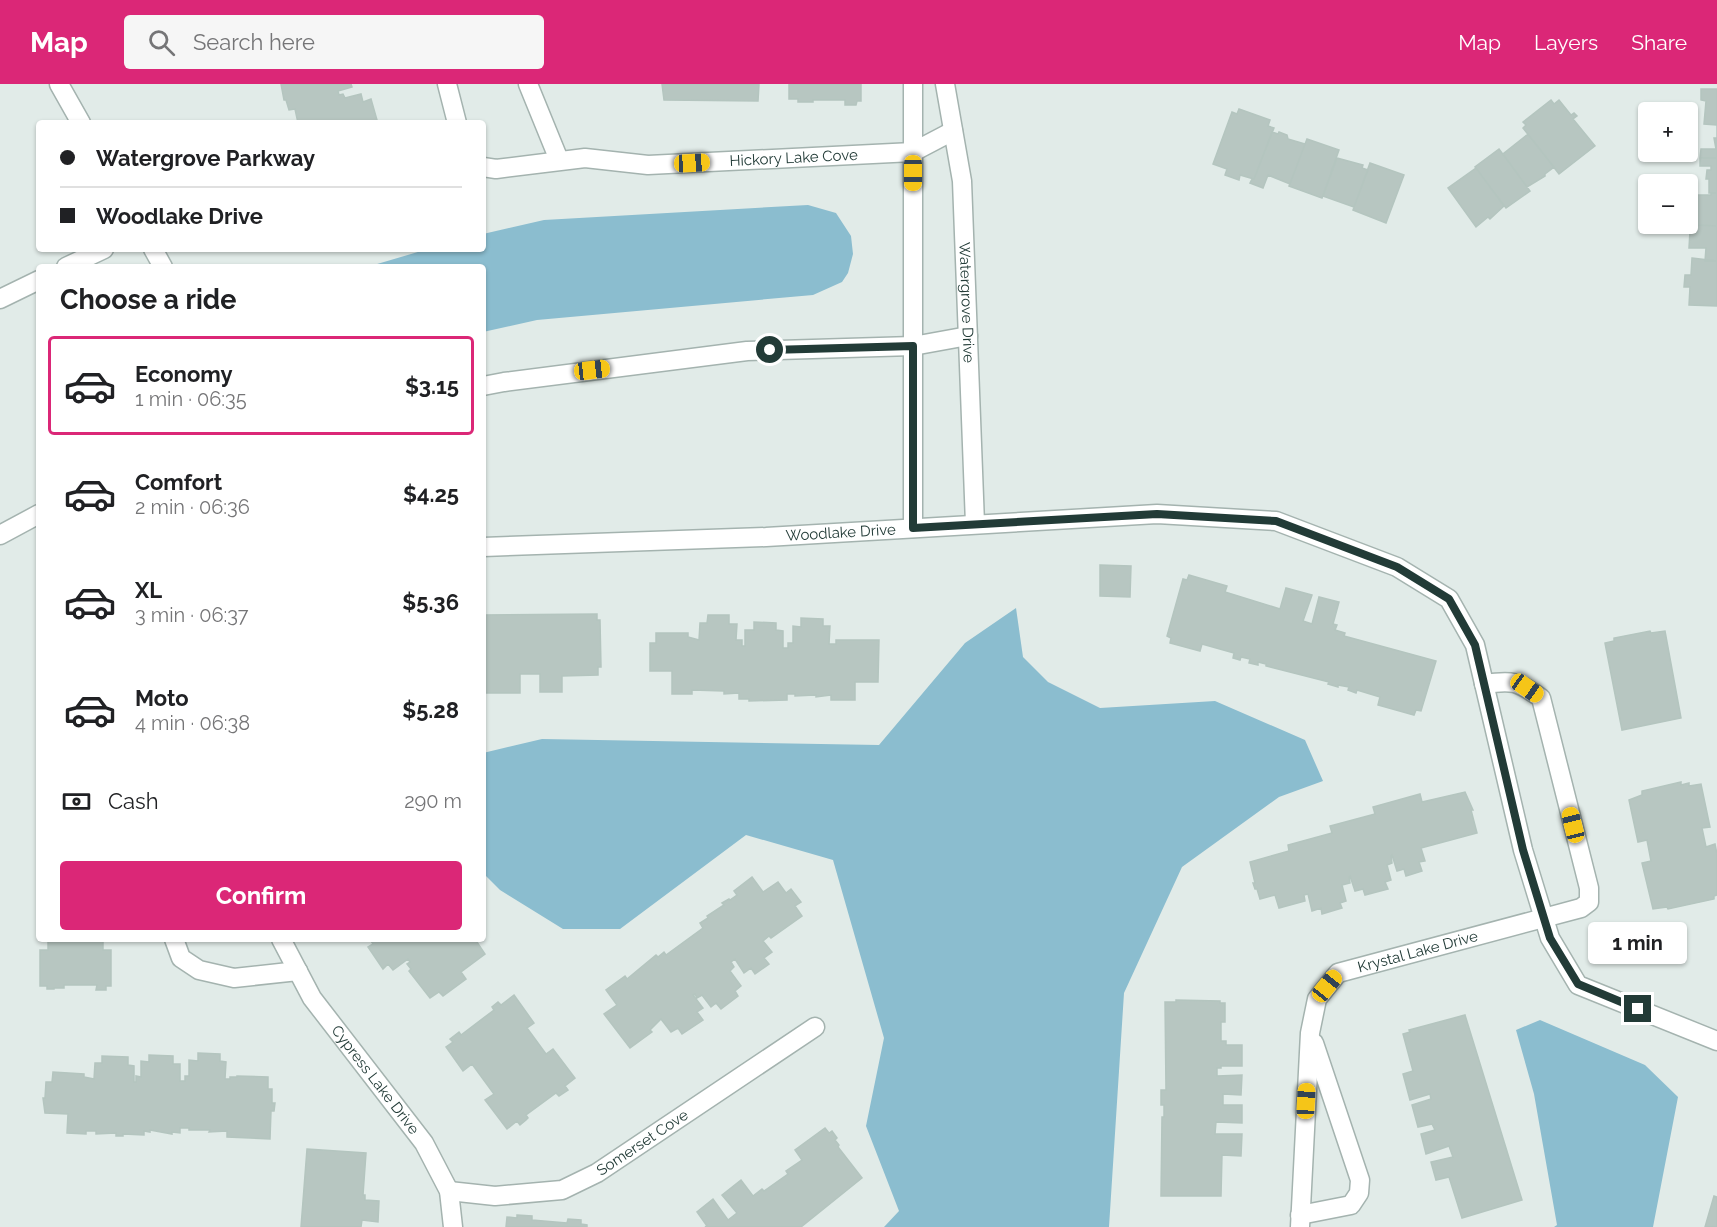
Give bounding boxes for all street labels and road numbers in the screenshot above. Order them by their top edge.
street label: Hickory Lake Cove [729,146,858,170]
street label: Watergrove Drive [955,242,978,363]
street label: Woodlake Drive [785,520,896,545]
street label: Krystal Lake Drive [1356,927,1480,976]
street label: Cypress Lake Drive [327,1022,423,1138]
street label: Somerset Cove [593,1105,692,1180]

